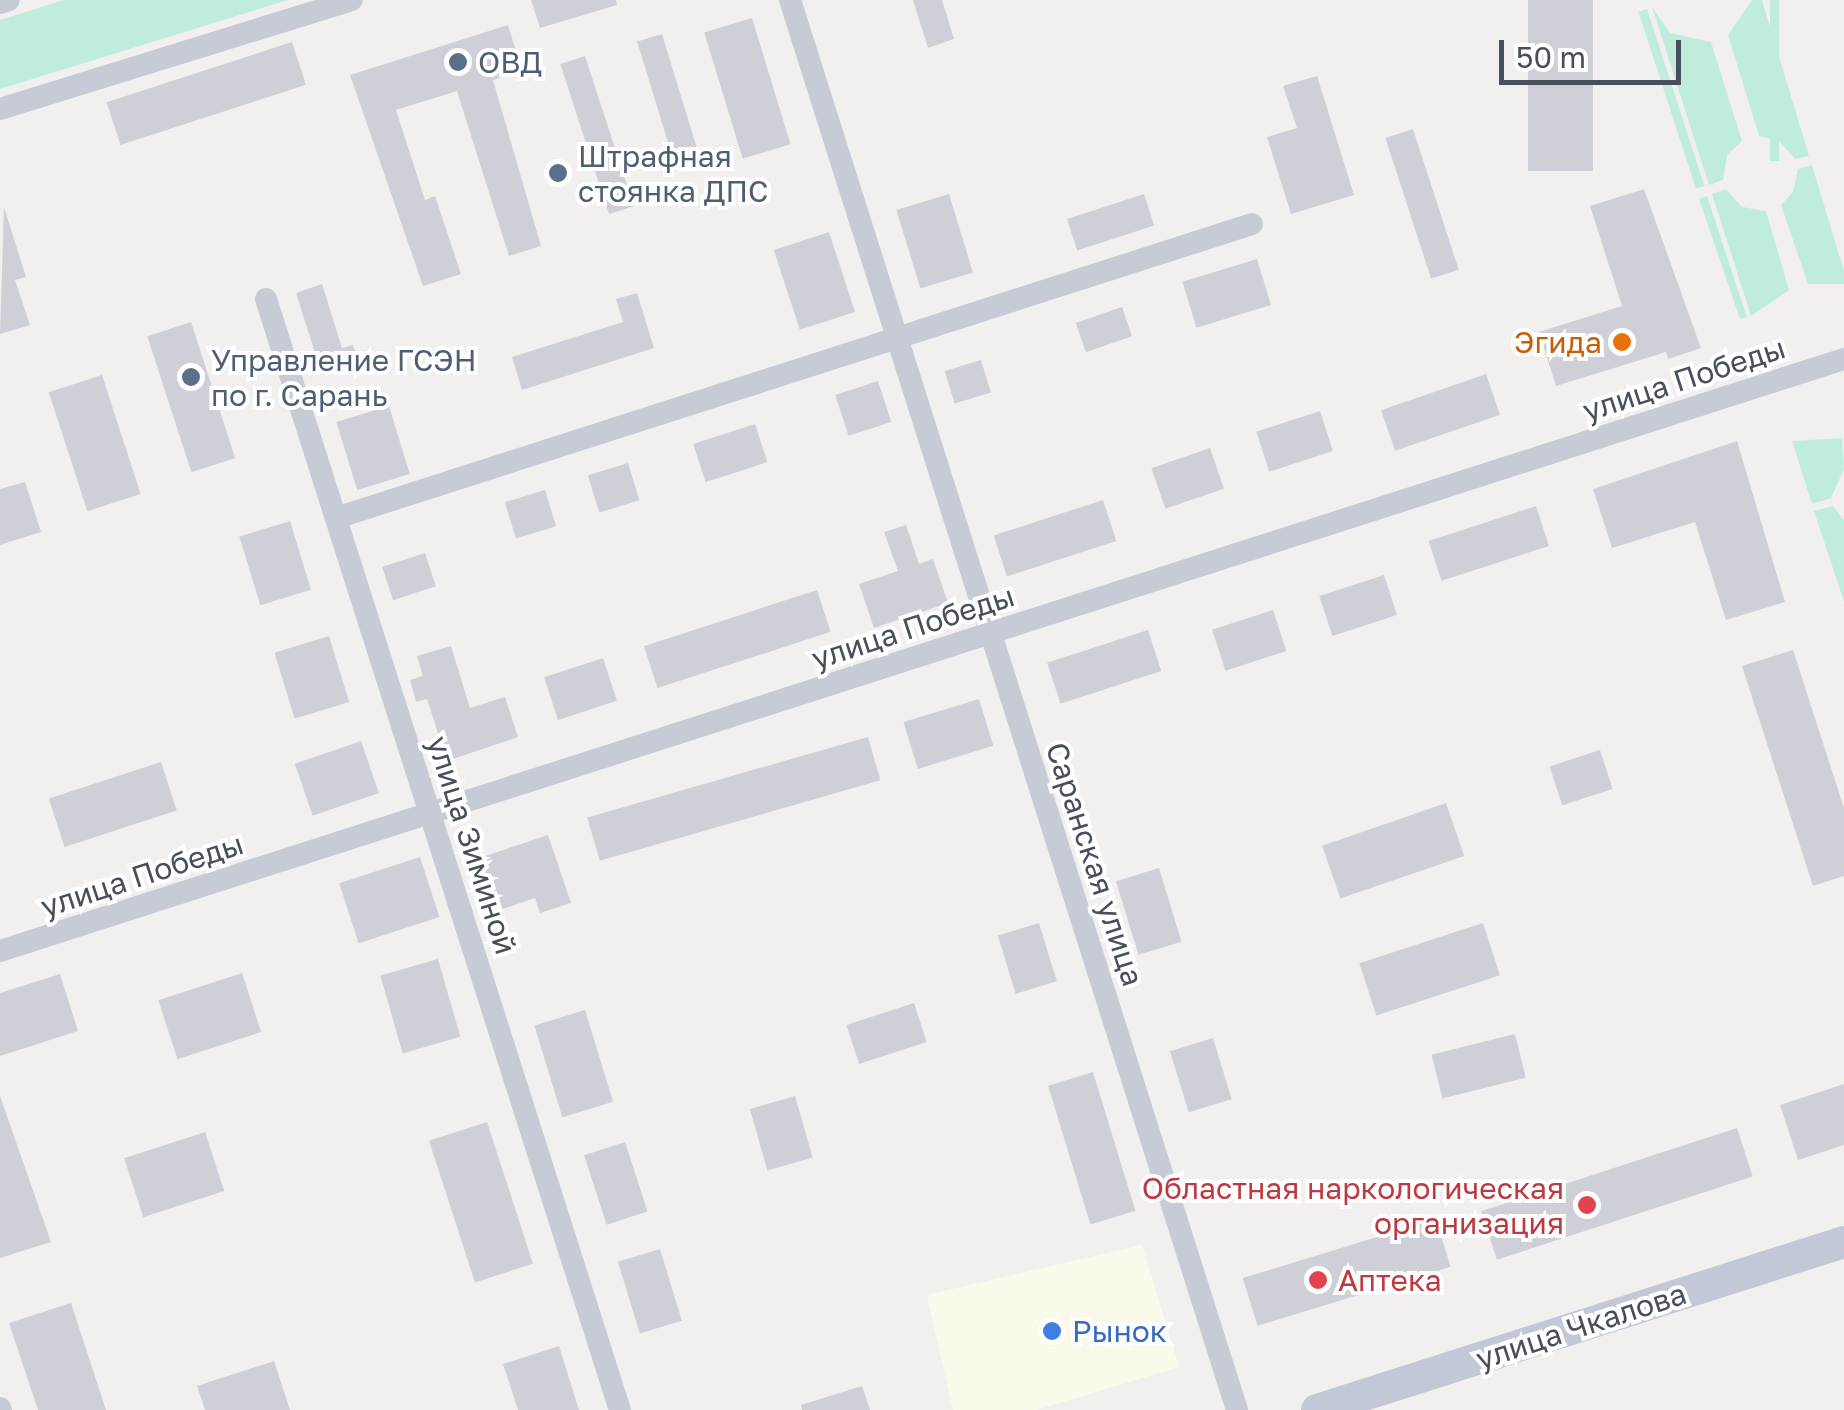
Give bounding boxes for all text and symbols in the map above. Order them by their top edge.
scale bar [1504,20,1686,82]
text: 50 m [1516,39,1586,75]
place label: ОВД [478,44,542,80]
marker: ОВД [447,51,469,73]
place label: Штрафная стоянка ДПС [578,138,768,208]
marker: Штрафная стоянка ДПС [547,162,569,184]
place label: Эгида [1514,324,1602,360]
street label: улица Победы [1578,329,1790,429]
marker: Эгида [1611,331,1633,353]
place label: Управление ГСЭН по г. Сарань [211,342,476,412]
marker: Управление ГСЭН по г. Сарань [180,366,202,388]
street label: улица Победы [807,577,1019,677]
street label: улица Зиминой [420,731,524,959]
street label: Саранская улица [1039,738,1151,990]
street label: улица Победы [36,825,248,925]
place label: Областная наркологическая организация [1142,1170,1564,1240]
marker: Областная наркологическая организация [1574,1192,1600,1218]
place label: Аптека [1338,1262,1442,1298]
marker: Аптека [1307,1269,1329,1291]
street label: улица Чкалова [1471,1275,1691,1377]
place label: Рынок [1072,1313,1167,1349]
marker: Рынок [1041,1320,1063,1342]

